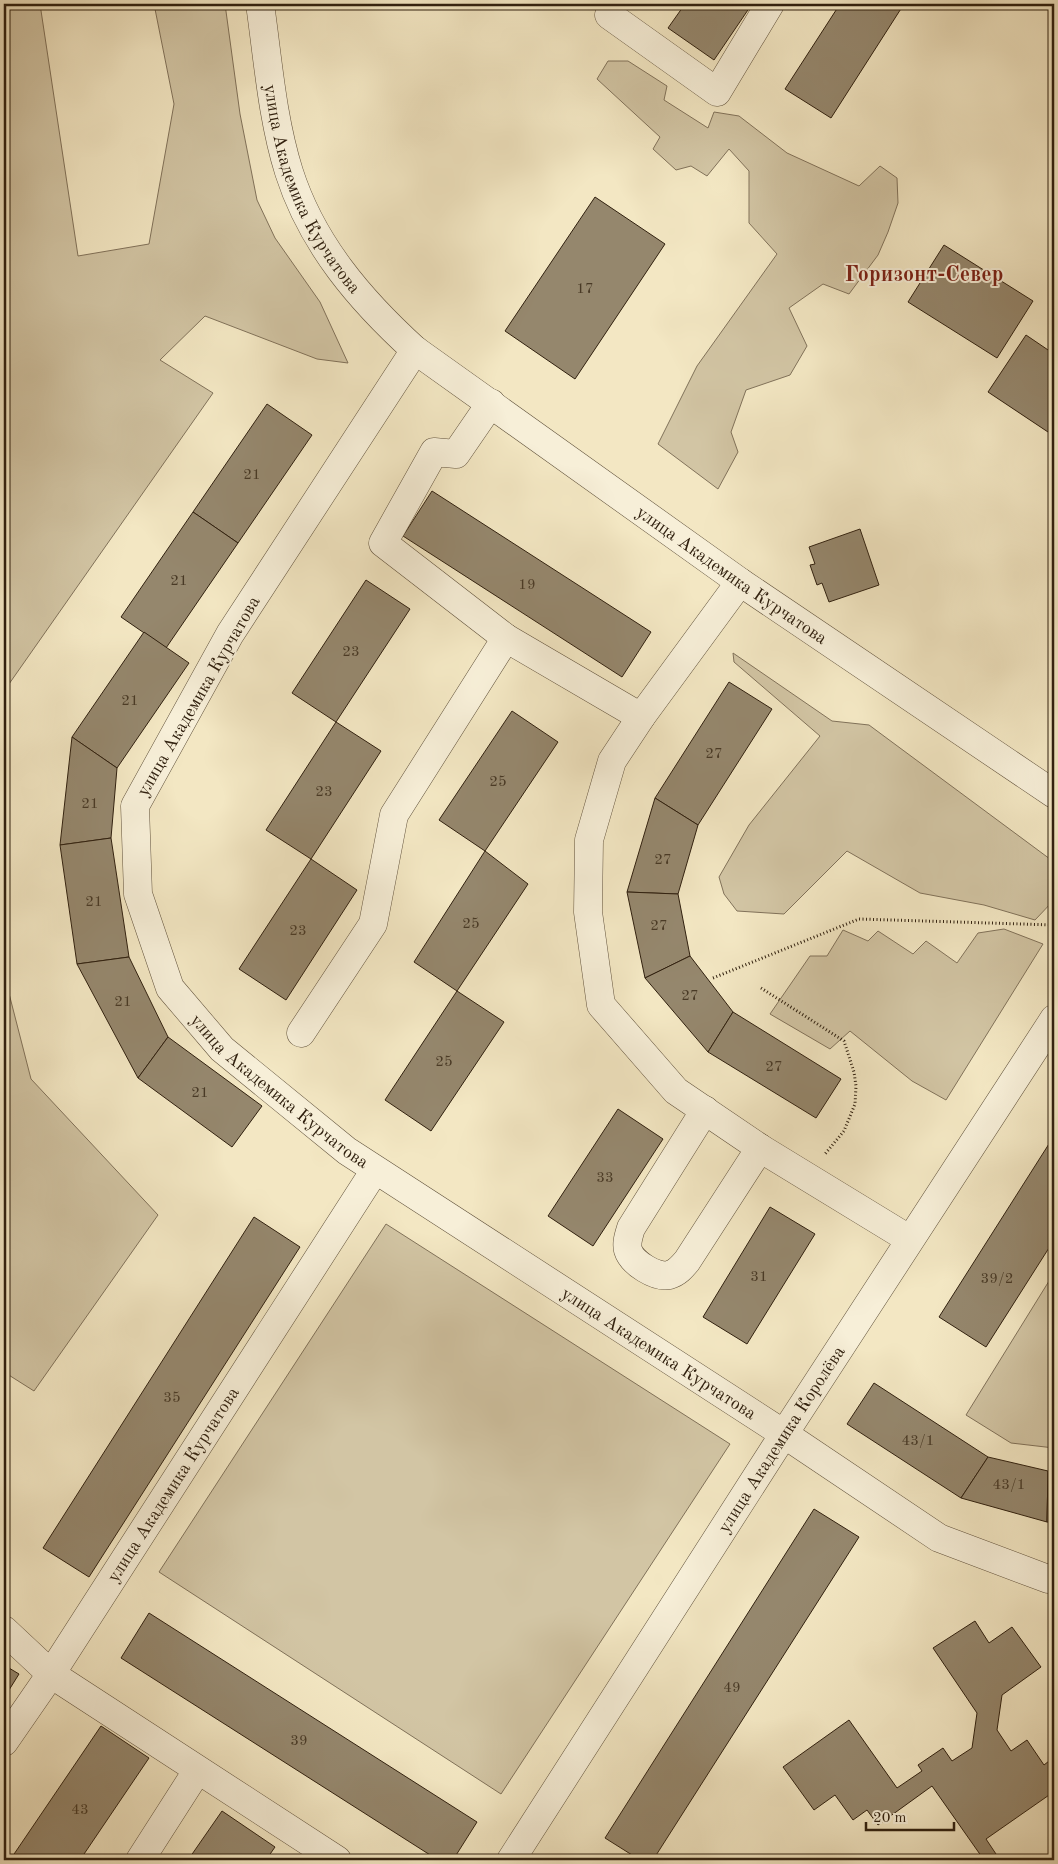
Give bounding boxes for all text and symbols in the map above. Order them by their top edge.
street label: улица Академика Курчатова [261,83,364,298]
district label: Горизонт-Север [844,264,1004,286]
house number: 17 [576,282,594,297]
house number: 21 [243,468,261,483]
street label: улица Академика Курчатова [633,503,830,648]
house number: 21 [170,574,188,589]
house number: 19 [518,578,536,593]
street label: улица Академика Курчатова [134,593,264,800]
house number: 23 [342,645,360,660]
house number: 21 [121,694,139,709]
house number: 27 [705,747,723,762]
house number: 25 [489,775,507,790]
house number: 23 [315,785,333,800]
house number: 21 [81,797,99,812]
house number: 27 [654,853,672,868]
house number: 21 [85,895,103,910]
house number: 25 [462,917,480,932]
house number: 27 [650,919,668,934]
house number: 23 [289,924,307,939]
house number: 27 [681,989,699,1004]
house number: 21 [114,995,132,1010]
street label: улица Академика Курчатова [187,1011,371,1172]
house number: 25 [435,1055,453,1070]
house number: 27 [765,1060,783,1075]
house number: 21 [191,1086,209,1101]
house number: 33 [596,1171,614,1186]
house number: 31 [750,1270,768,1285]
house number: 39/2 [981,1272,1013,1287]
street label: улица Академика Курчатова [558,1284,759,1423]
street label: улица Академика Королёва [715,1343,849,1536]
street label: улица Академика Курчатова [105,1384,243,1586]
house number: 35 [163,1391,181,1406]
house number: 43/1 [902,1434,934,1449]
house number: 43/1 [993,1478,1025,1493]
house number: 49 [723,1681,741,1696]
house number: 39 [290,1734,308,1749]
scale bar [866,1799,953,1831]
house number: 43 [71,1803,89,1818]
text: 20 m [873,1811,907,1826]

